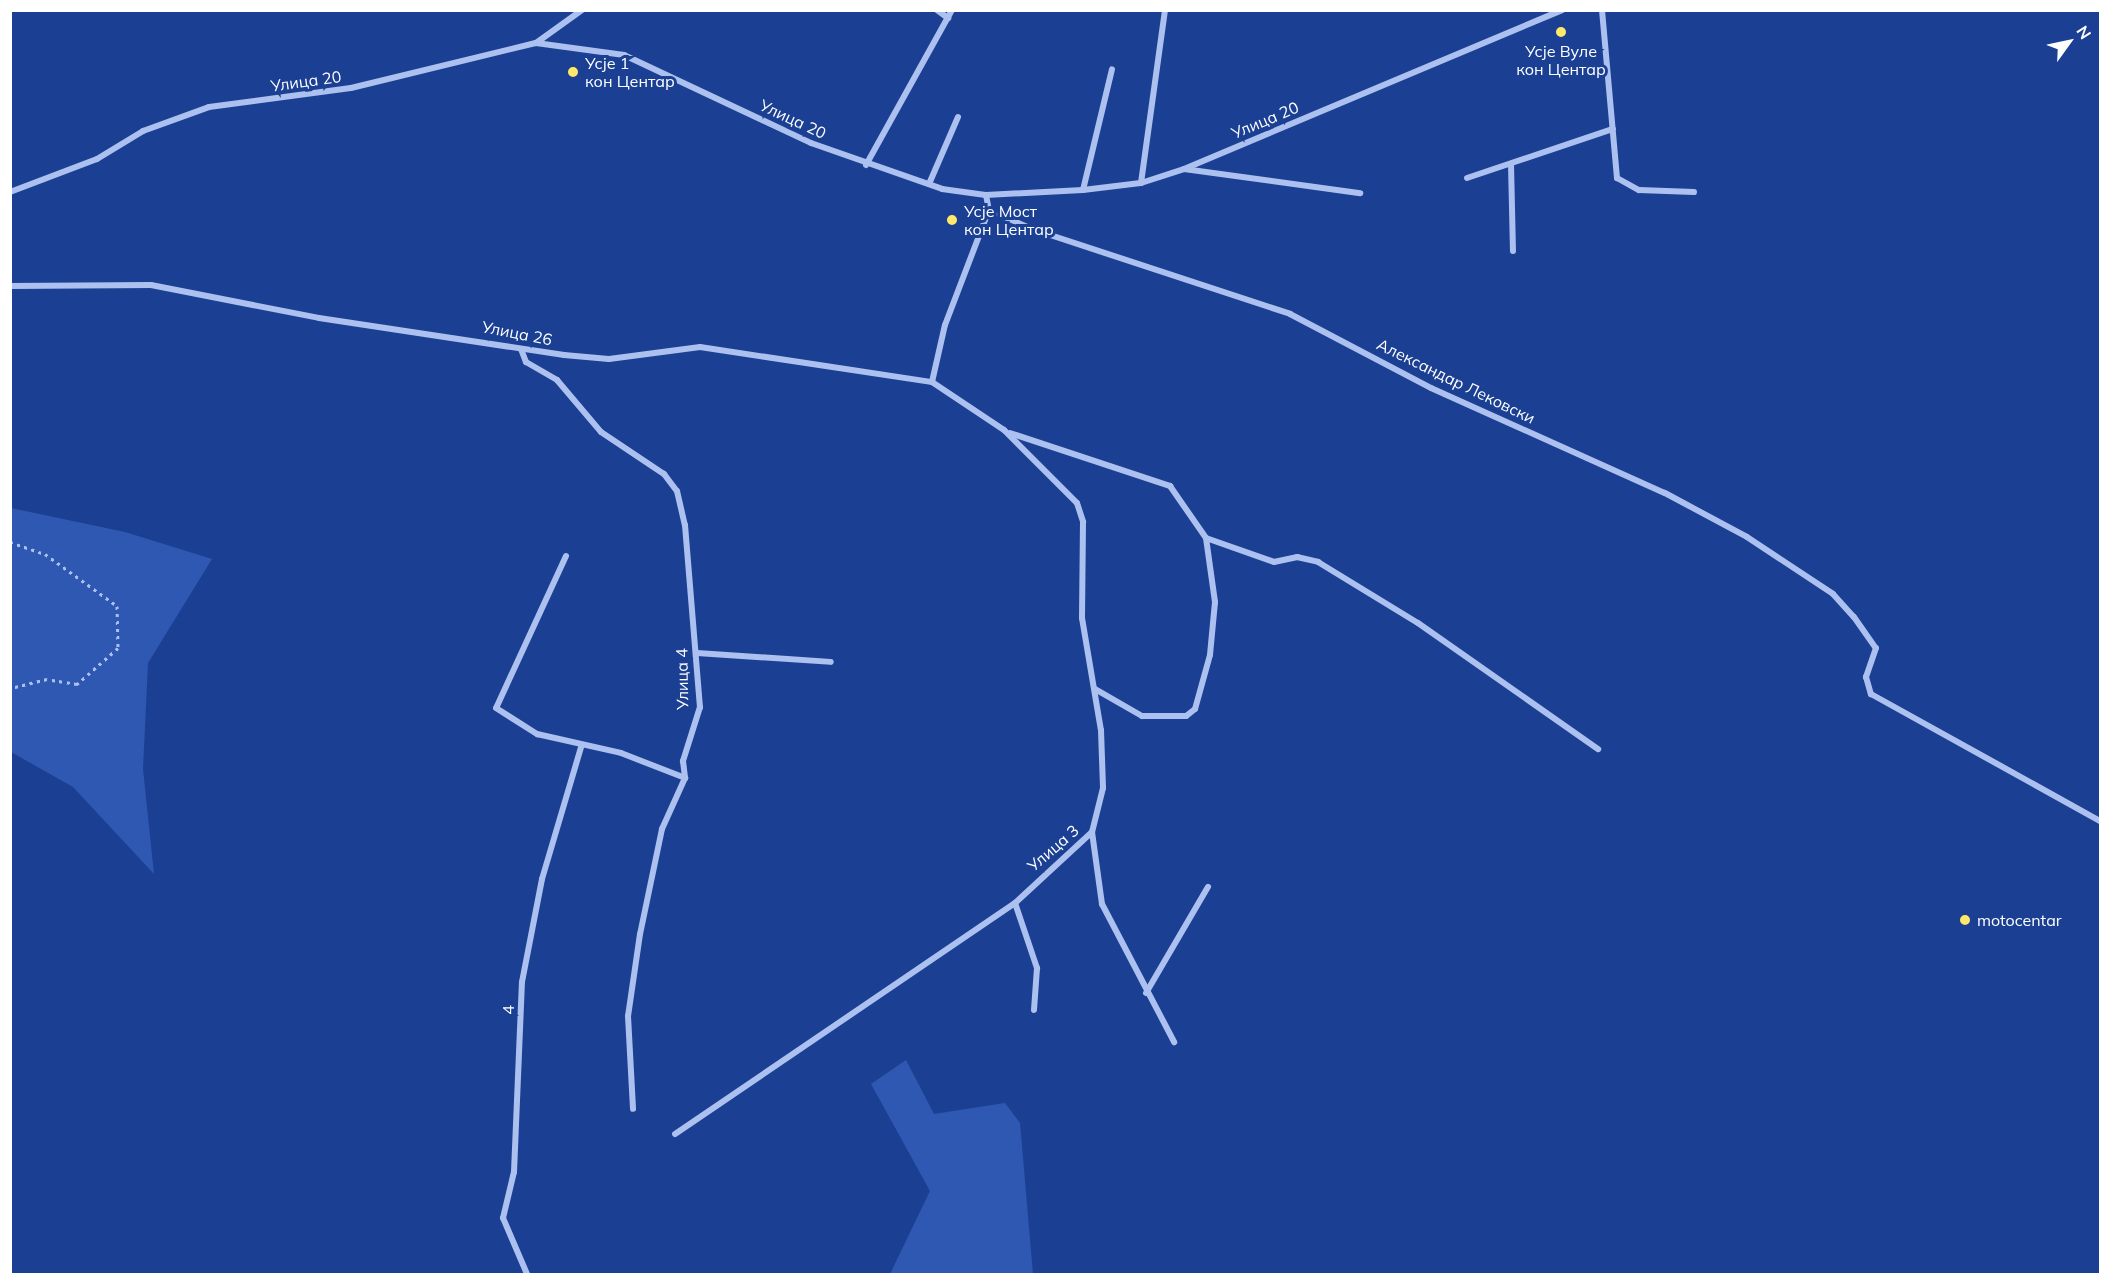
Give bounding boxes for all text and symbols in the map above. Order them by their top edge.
north arrow [2039,12,2099,72]
text: N [2072,22,2096,43]
marker: Усје Вуле кон Центар [1554,25,1568,39]
place label: Усје Вуле кон Центар [1516,41,1606,79]
place label: Усје 1 кон Центар [585,53,675,91]
marker: Усје 1 кон Центар [566,65,580,79]
street label: Улица 20 [269,67,343,95]
street label: Улица 20 [757,95,829,143]
street label: Улица 20 [1229,97,1301,143]
place label: Усје Мост кон Центар [964,201,1054,239]
marker: Усје Мост кон Центар [945,213,959,227]
street label: Улица 26 [480,317,554,349]
street label: Александар Лековски [1374,334,1538,428]
street label: Улица 4 [672,648,692,710]
street label: Улица 3 [1023,821,1083,875]
place label: motocentar [1977,910,2062,930]
marker: motocentar [1958,913,1972,927]
street label: 4 [498,1005,518,1015]

